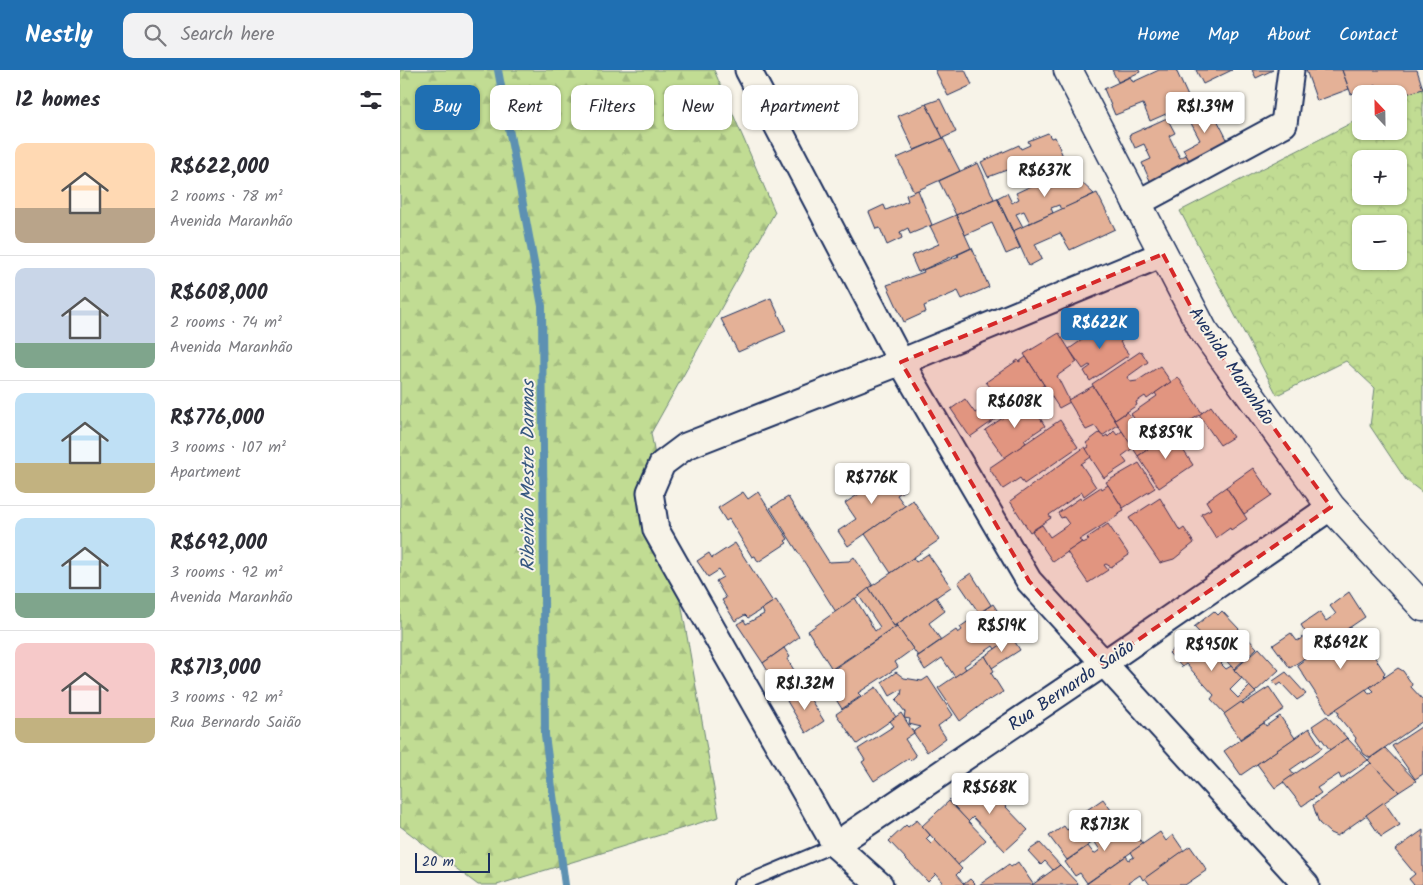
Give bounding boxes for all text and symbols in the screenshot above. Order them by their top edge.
search box [123,13,473,58]
text: Nestly [25,16,93,55]
text: Search here [181,20,274,50]
icon: search [141,21,169,49]
text: Home [1137,21,1180,50]
text: Map [1208,21,1239,50]
text: About [1267,21,1311,50]
text: Contact [1339,21,1398,50]
text: 12 homes [15,84,100,117]
chip: Buy [415,85,480,130]
chip: Rent [490,85,561,130]
chip: Filters [571,85,654,130]
chip: New [664,85,732,130]
chip: Apartment [742,85,858,130]
north arrow [1352,85,1408,140]
map controls [1352,85,1407,270]
icon: filters [357,86,385,114]
pin: R$1.39M [1159,92,1251,134]
text: R$1.39M [1177,95,1233,120]
button: + [1352,150,1407,205]
text: R$622,000 [170,151,269,184]
pin: R$637K [1004,156,1086,198]
text: R$637K [1018,159,1072,184]
icon: home [55,163,115,223]
text: 2 rooms · 78 m² [170,184,283,209]
text: Avenida Maranhão [170,209,293,234]
button: − [1352,215,1407,270]
text: R$608,000 [170,277,267,310]
icon: home [55,288,115,348]
street label: Avenida Maranhão [1180,301,1281,432]
pin: R$622K [1059,308,1141,350]
text: 2 rooms · 74 m² [170,310,282,335]
text: R$622K [1072,311,1128,336]
text: Avenida Maranhão [170,335,293,360]
water label: Ribeirão Mestre Darmas [514,379,544,572]
pin: R$608K [974,386,1056,429]
text: R$608K [987,390,1043,415]
text: R$776,000 [170,402,264,435]
icon: home [55,413,115,473]
pin: R$859K [1125,418,1207,460]
text: R$859K [1139,421,1193,446]
text: 3 rooms · 107 m² [170,435,286,460]
text: Apartment [170,460,241,485]
pin: R$776K [831,462,913,505]
text: R$776K [846,466,898,491]
text: R$692,000 [170,527,267,560]
icon: home [55,538,115,598]
text: 3 rooms · 92 m² [170,560,283,585]
text: Avenida Maranhão [170,585,293,610]
pin: R$519K [961,610,1043,653]
text: R$519K [977,614,1027,639]
pin: R$692K [1300,628,1382,670]
pin: R$950K [1171,630,1253,672]
text: R$692K [1314,631,1368,656]
street label: Rua Bernardo Saião [1003,633,1141,740]
text: R$950K [1185,633,1239,658]
text: R$713,000 [170,652,261,685]
icon: home [55,663,115,723]
pin: R$1.32M [759,668,851,711]
text: R$1.32M [776,672,834,697]
text: 3 rooms · 92 m² [170,685,283,710]
text: Rua Bernardo Saião [170,710,301,735]
pin: R$568K [949,772,1031,815]
text: R$568K [963,776,1017,801]
pin: R$713K [1064,810,1146,852]
text: R$713K [1080,813,1130,838]
scale bar [415,850,490,873]
text: 20 m [422,851,454,873]

